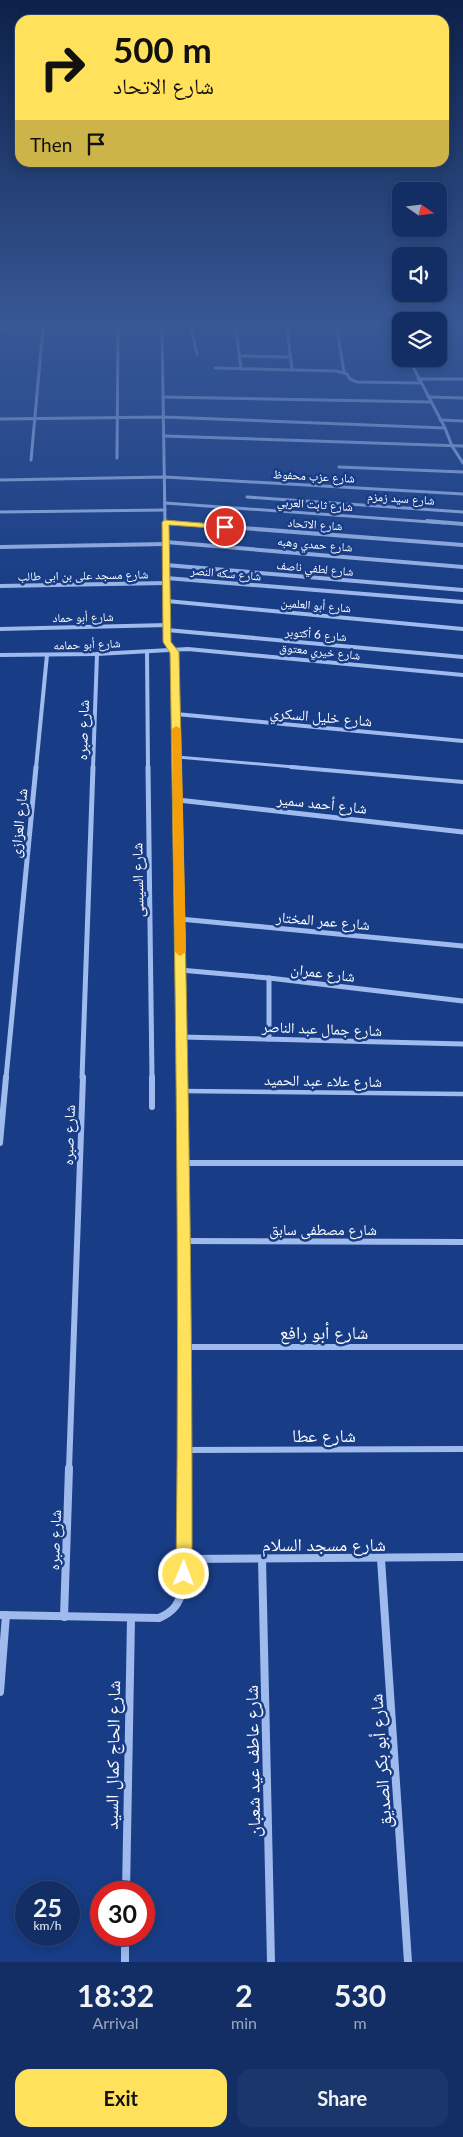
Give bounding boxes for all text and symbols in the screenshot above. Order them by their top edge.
text: 500 m [113,28,212,70]
icon: right [30,35,95,100]
text: شارع الاتحاد [113,72,214,99]
icon: arrive [82,130,110,158]
text: Then [30,133,72,156]
north arrow [392,182,448,238]
map controls [392,182,447,367]
button: sound [392,247,447,302]
button: layers [392,312,447,367]
street label: شارع عزب محفوظ [273,466,355,487]
street label: شارع سيد زمزم [367,488,435,509]
street label: شارع ثابت العربي [276,494,354,517]
pin [204,506,246,548]
icon: arrive [211,513,239,541]
street label: شارع الاتحاد [287,515,343,534]
street label: شارع حمدي وهبه [277,533,353,558]
street label: شارع لطفي ناصف [275,557,354,582]
street label: شارع سكه النصر [189,562,262,585]
street label: شارع مسجد على بن ابى طالب [18,566,149,585]
street label: شارع أبو العلمين [280,594,352,617]
street label: شارع أبو حماد [52,609,114,626]
street label: شارع 6 أكتوبر [283,624,348,645]
street label: شارع أبو حمامه [53,635,121,654]
street label: شارع خيري معتوق [278,639,361,666]
street label: شارع صبره [72,699,94,761]
street label: شارع خليل السكري [269,703,373,733]
street label: شارع العزازى [5,787,33,859]
street label: شارع أحمد سمير [275,789,368,819]
street label: شارع السيسى [127,842,149,918]
street label: شارع عمر المختار [274,907,371,935]
street label: شارع عمران [290,959,356,987]
street label: شارع جمال عبد الناصر [260,1017,383,1041]
street label: شارع علاء عبد الحميد [264,1070,382,1092]
street label: شارع صبره [58,1104,80,1166]
street label: شارع مصطفى سابق [269,1220,377,1240]
street label: شارع أبو رافع [280,1321,368,1345]
street label: شارع عطا [292,1424,356,1447]
street label: شارع صبره [44,1509,66,1571]
street label: شارع مسجد السلام [262,1533,386,1557]
position arrow [157,1547,209,1599]
street label: شارع الحاج كمال السيد [100,1680,126,1830]
street label: شارع عاطف عيد شعبان [240,1685,265,1837]
street label: شارع أبو بكر الصديق [364,1693,397,1829]
speed limit sign: 30 [90,1881,155,1946]
text: 25 [33,1892,62,1922]
text: km/h [33,1918,62,1933]
text: 18:32 [77,1977,154,2013]
text: 2 [235,1977,253,2013]
text: 530 [334,1977,386,2013]
text: Arrival [92,2013,139,2032]
text: min [231,2013,257,2032]
text: m [353,2013,367,2032]
button: Exit [15,2069,227,2127]
button: Share [237,2069,448,2127]

